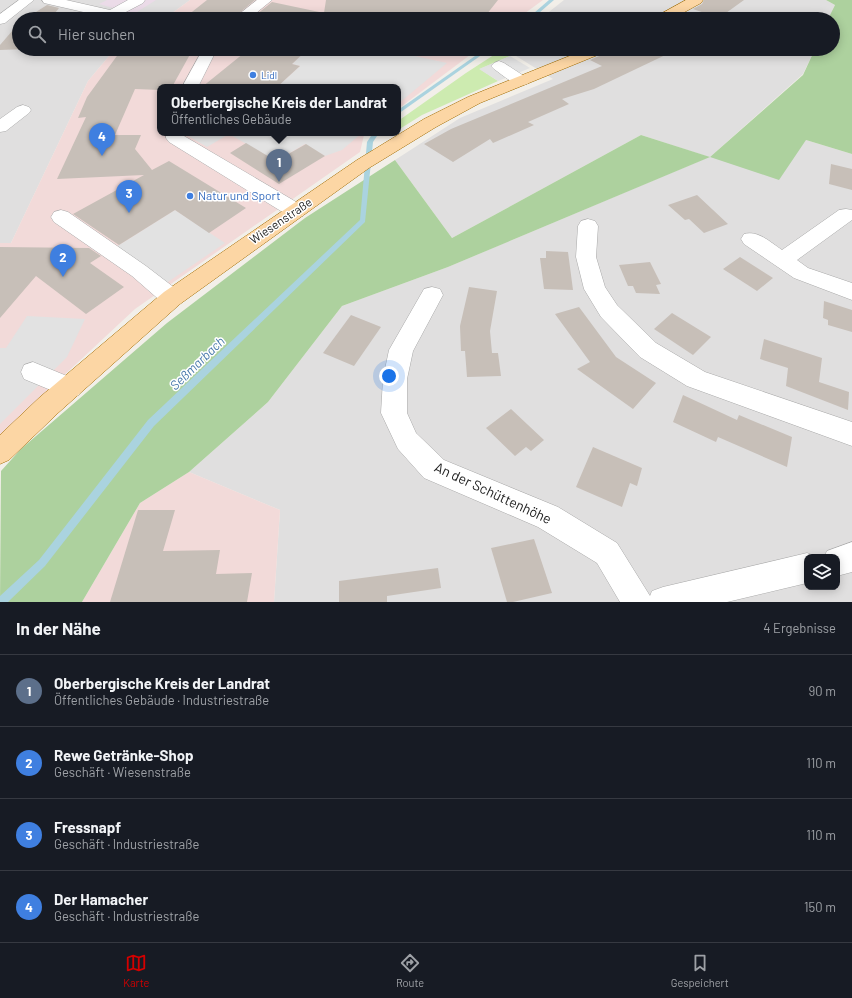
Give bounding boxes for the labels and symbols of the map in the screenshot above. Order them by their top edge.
place label: Lidl [261,69,277,81]
marker: Lidl [248,70,258,80]
pin: 4 [89,123,115,156]
pin: 1 [266,149,292,182]
pin: 3 [116,180,142,213]
place label: Natur und Sport [198,188,281,202]
marker: Natur und Sport [185,191,195,201]
street label: Wiesenstraße [247,194,314,246]
pin: 2 [50,244,76,277]
water label: Seßmarbach [166,333,228,393]
your location [379,366,399,386]
street label: An der Schüttenhöhe [432,458,554,527]

